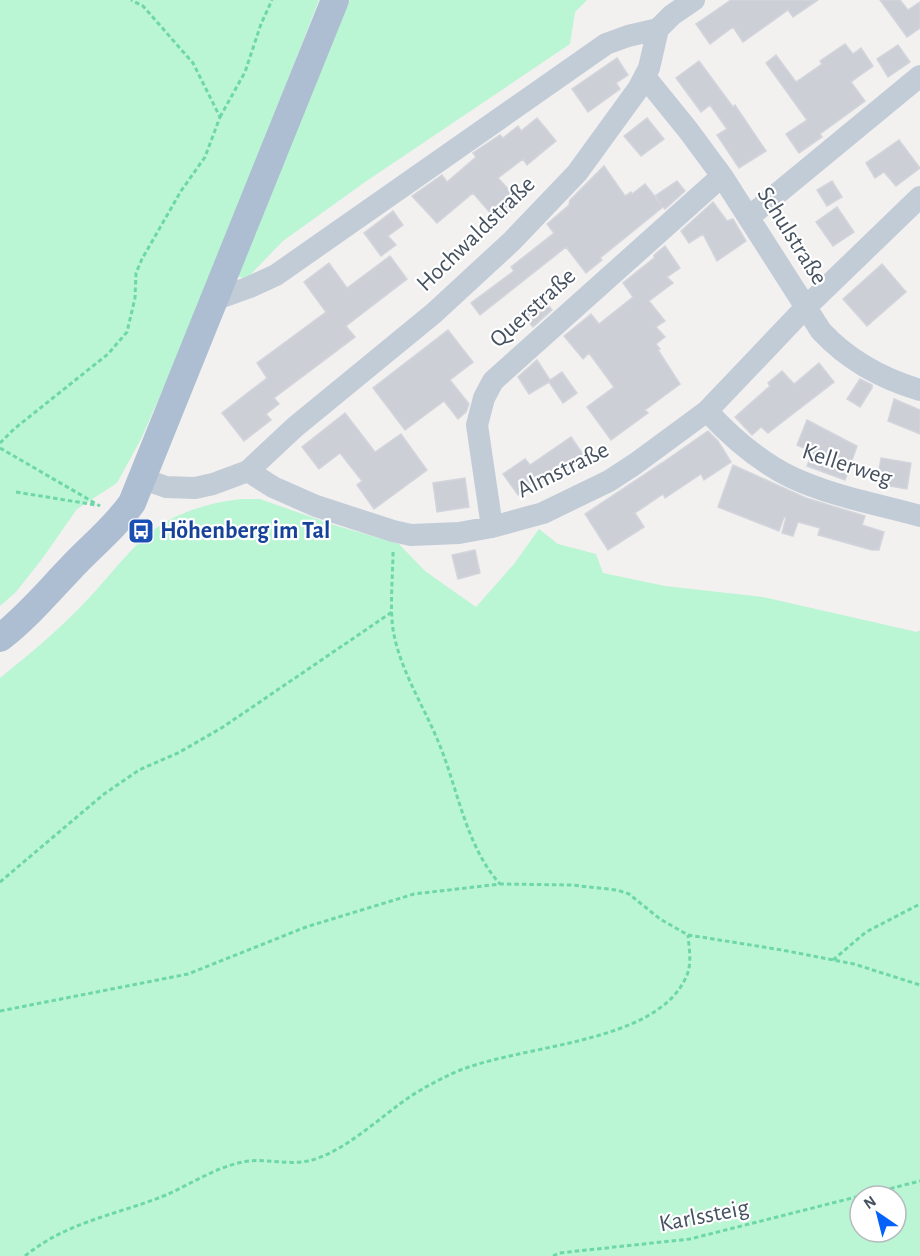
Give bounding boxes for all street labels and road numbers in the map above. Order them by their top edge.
street label: Hochwaldstraße [412,172,540,296]
street label: Schulstraße [753,183,831,289]
street label: Querstraße [486,264,580,352]
street label: Almstraße [513,438,613,502]
street label: Kellerweg [799,439,895,491]
street label: Karlssteig [657,1195,751,1236]

